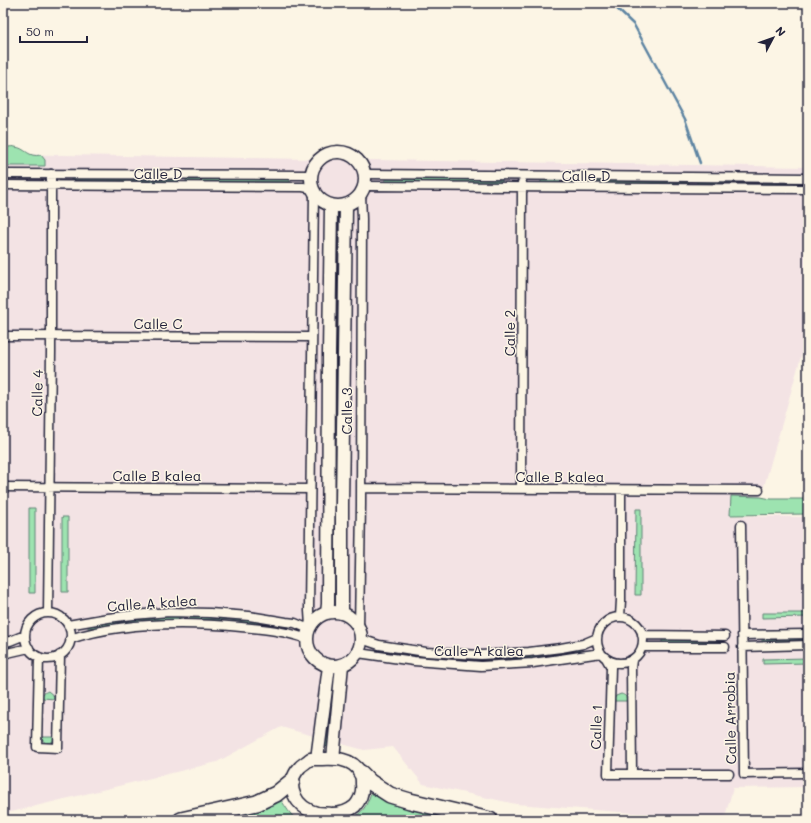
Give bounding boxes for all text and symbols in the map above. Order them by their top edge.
scale bar [20,18,87,44]
north arrow [753,18,793,58]
text: 50 m [26,23,54,39]
text: N [773,23,789,39]
street label: Calle D [134,164,182,183]
street label: Calle D [562,166,610,185]
street label: Calle 2 [500,310,519,356]
street label: Calle C [134,314,182,333]
street label: Calle 4 [27,369,47,417]
street label: Calle 3 [337,387,356,435]
street label: Calle B kalea [112,466,202,485]
street label: Calle B kalea [515,467,605,486]
street label: Calle A kalea [106,590,198,616]
street label: Calle A kalea [434,641,524,660]
street label: Calle Arrobia [720,671,740,765]
street label: Calle 1 [586,704,606,750]

